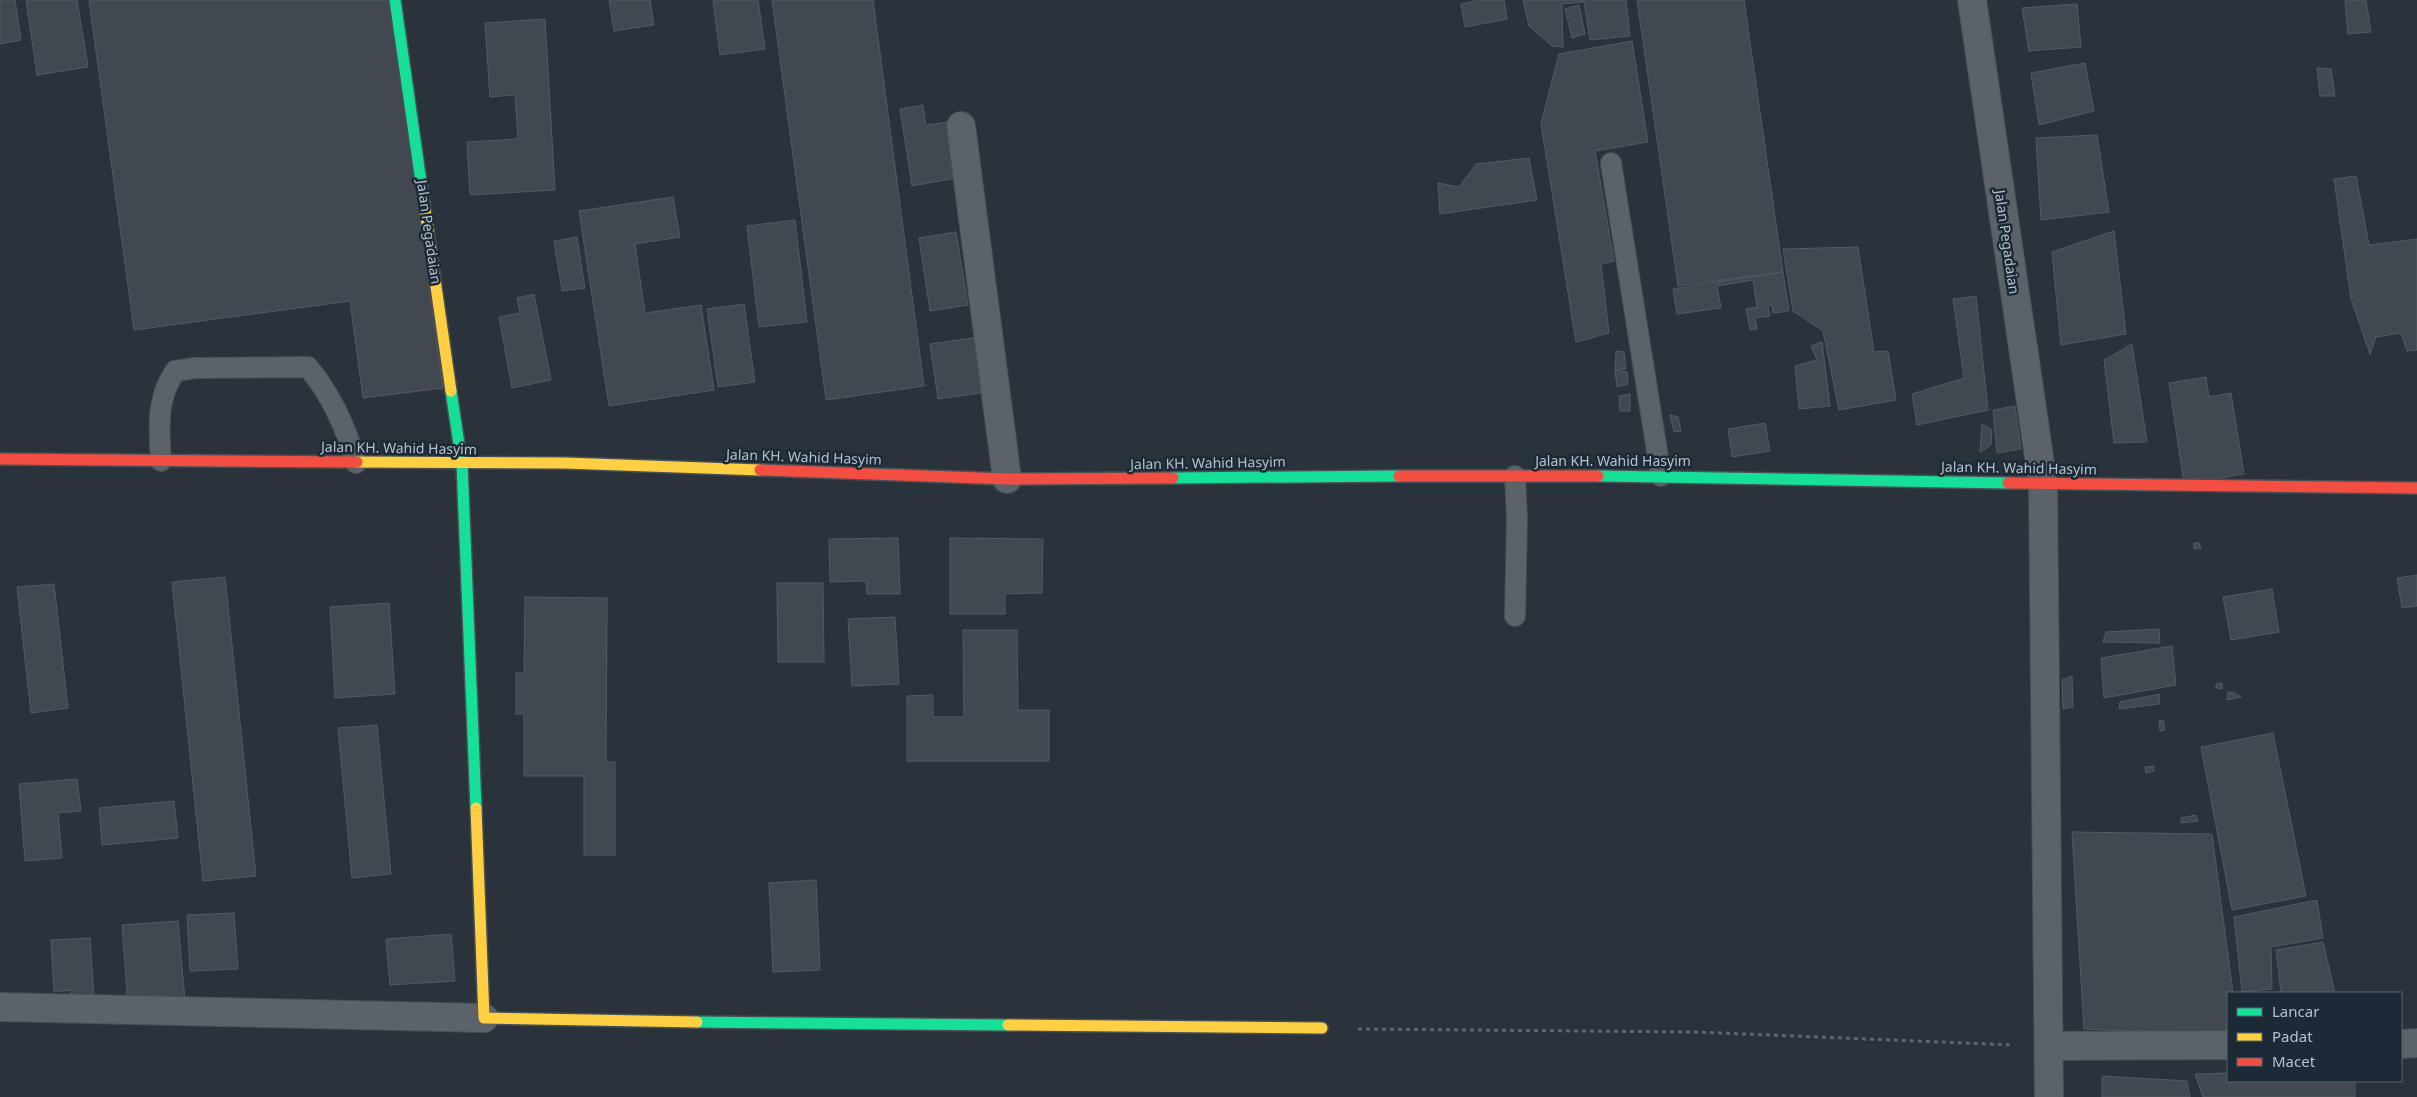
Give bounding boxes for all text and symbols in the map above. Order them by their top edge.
street label: Jalan Pegadaian [413,177,446,285]
street label: Jalan Pegadaian [1991,187,2024,295]
street label: Jalan KH. Wahid Hasyim [319,437,477,458]
street label: Jalan KH. Wahid Hasyim [724,444,882,469]
street label: Jalan KH. Wahid Hasyim [1533,451,1691,470]
street label: Jalan KH. Wahid Hasyim [1128,452,1286,473]
street label: Jalan KH. Wahid Hasyim [1939,457,2097,478]
legend [2227,992,2402,1082]
text: Lancar [2272,1001,2319,1021]
text: Padat [2272,1026,2313,1046]
text: Macet [2272,1051,2316,1071]

